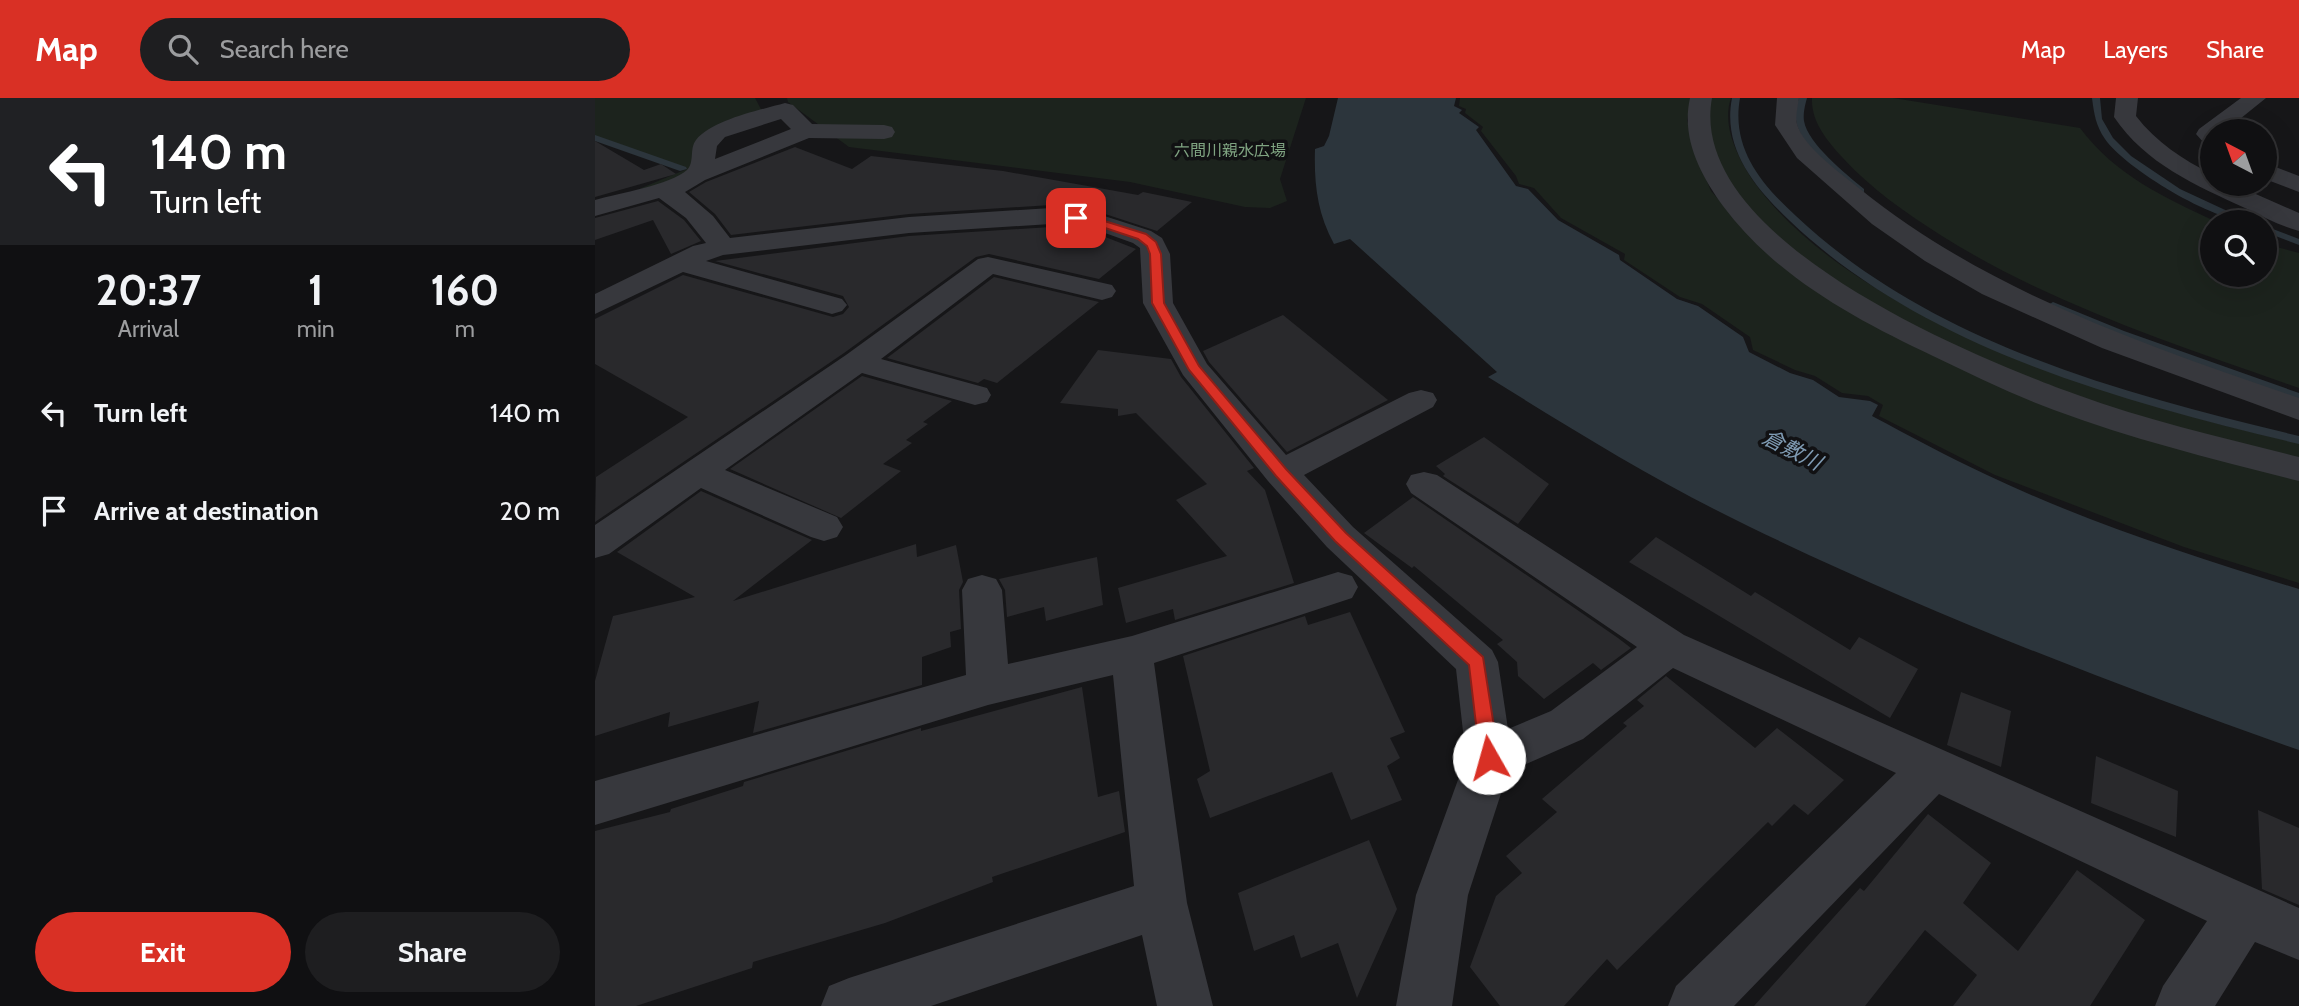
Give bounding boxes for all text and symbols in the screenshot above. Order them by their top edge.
search box [140,18,630,81]
text: Map [35,29,98,69]
icon: search [164,30,202,68]
text: Search here [220,33,349,65]
text: Map [2021,35,2065,64]
text: Layers [2103,35,2168,64]
text: Share [2206,35,2264,64]
north arrow [2200,119,2277,196]
map controls [2200,119,2277,287]
text: 140 m [150,122,287,181]
icon: left [35,126,126,217]
park label: 六間川親水広場 [1174,141,1286,160]
text: Turn left [150,182,261,221]
pin [1046,188,1106,248]
icon: arrive [1057,199,1095,237]
button: search [2200,210,2277,287]
text: 20:37 [96,264,201,316]
text: 1 [308,264,324,316]
text: 160 [430,264,499,316]
text: Arrival [118,315,179,343]
text: min [297,315,335,343]
text: m [455,315,475,343]
icon: left [35,394,73,432]
text: Turn left [94,397,187,429]
text: 140 m [490,397,560,429]
water label: 倉敷川 [1758,424,1828,476]
icon: arrive [35,492,73,530]
text: Arrive at destination [94,495,319,527]
text: 20 m [500,495,560,527]
position arrow [1452,721,1526,795]
button: Exit [35,912,291,992]
button: Share [305,912,560,992]

